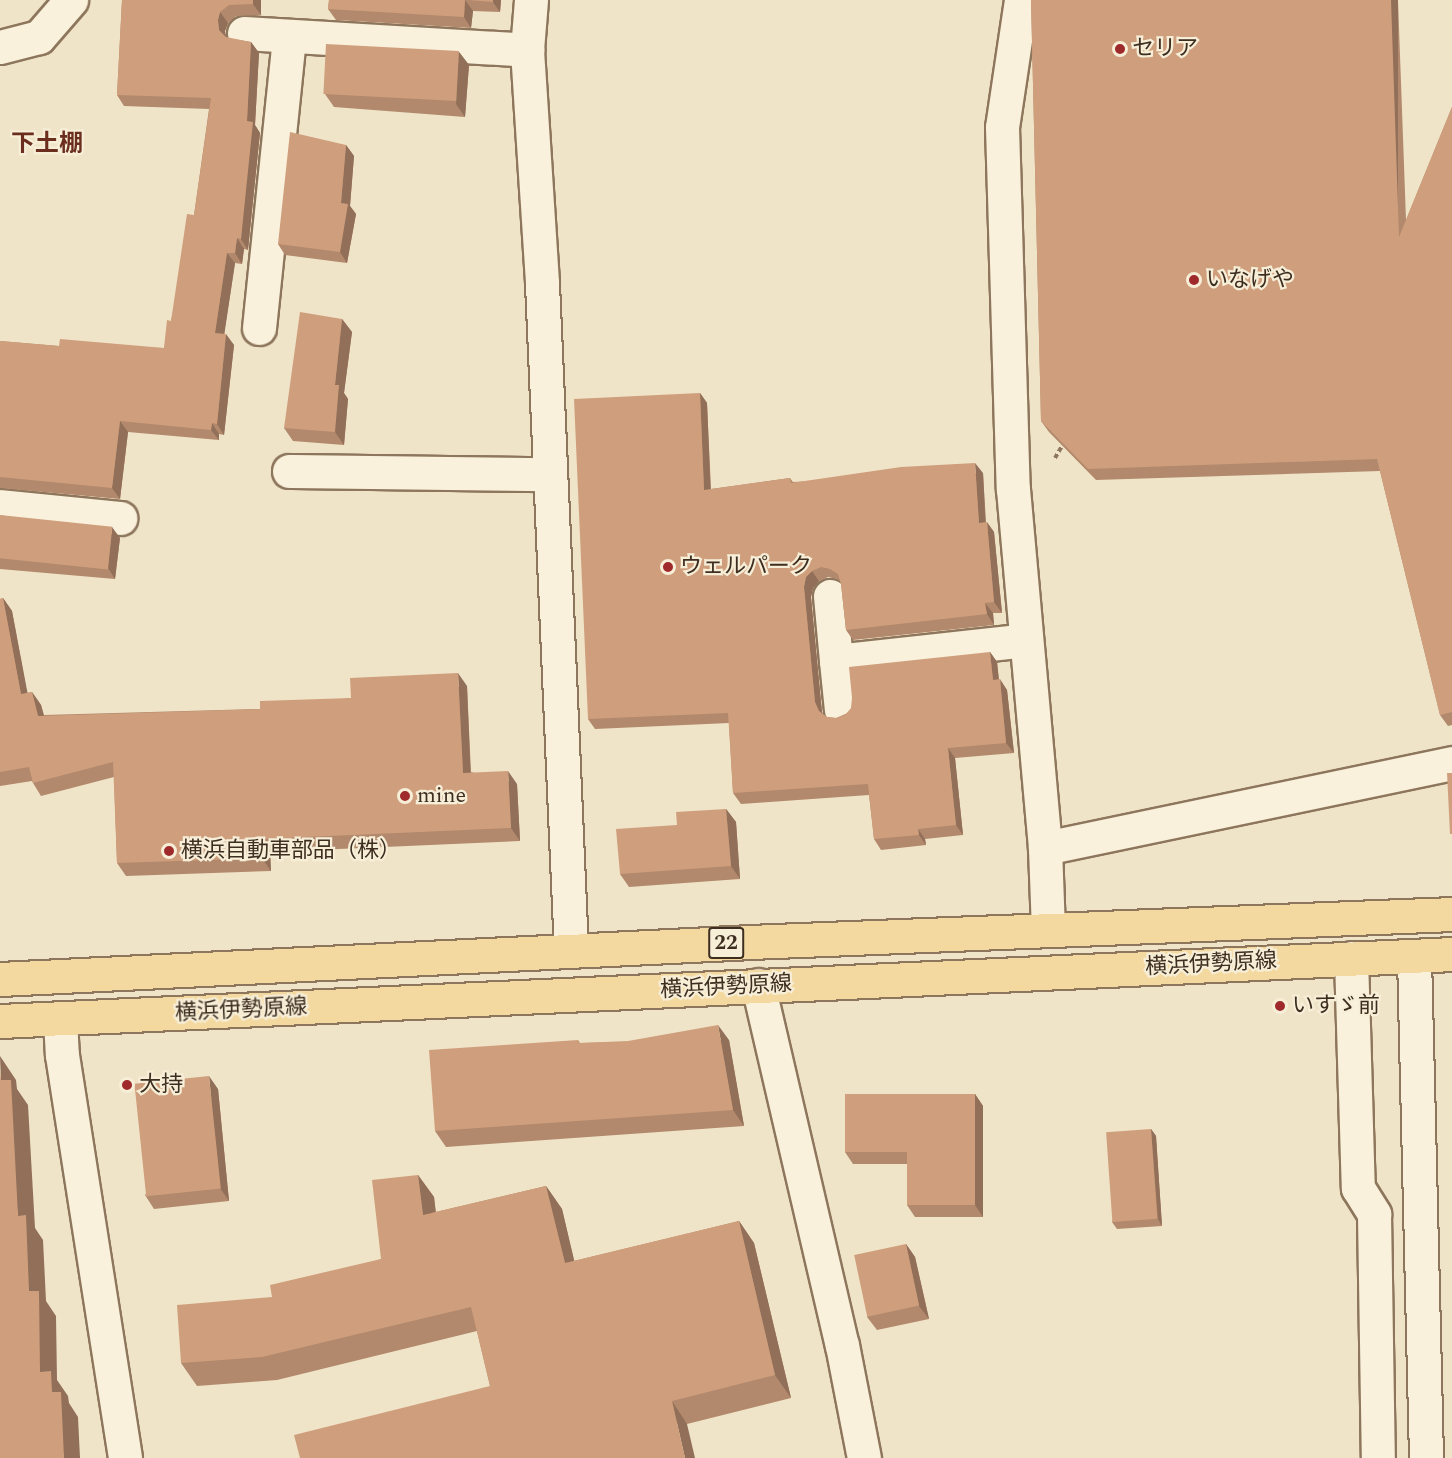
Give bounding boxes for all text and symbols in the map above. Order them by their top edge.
place label: セリア [1132,36,1198,62]
marker: セリア [1113,42,1127,56]
district label: 下土棚 [11,131,83,159]
place label: いなげや [1206,267,1294,293]
marker: いなげや [1187,273,1201,287]
place label: ウェルパーク [680,554,812,580]
marker: ウェルパーク [661,560,675,574]
place label: mine [417,783,466,809]
marker: mine [398,789,412,803]
place label: 横浜自動車部品（株） [181,838,401,864]
marker: 横浜自動車部品（株） [162,844,176,858]
road number: 22 [708,925,744,961]
street label: 横浜伊勢原線 [1144,947,1278,981]
street label: 横浜伊勢原線 [659,970,793,1004]
street label: 横浜伊勢原線 [174,993,308,1027]
place label: いすゞ前 [1292,993,1380,1019]
marker: いすゞ前 [1273,999,1287,1013]
place label: 大持 [139,1072,183,1098]
marker: 大持 [120,1078,134,1092]

